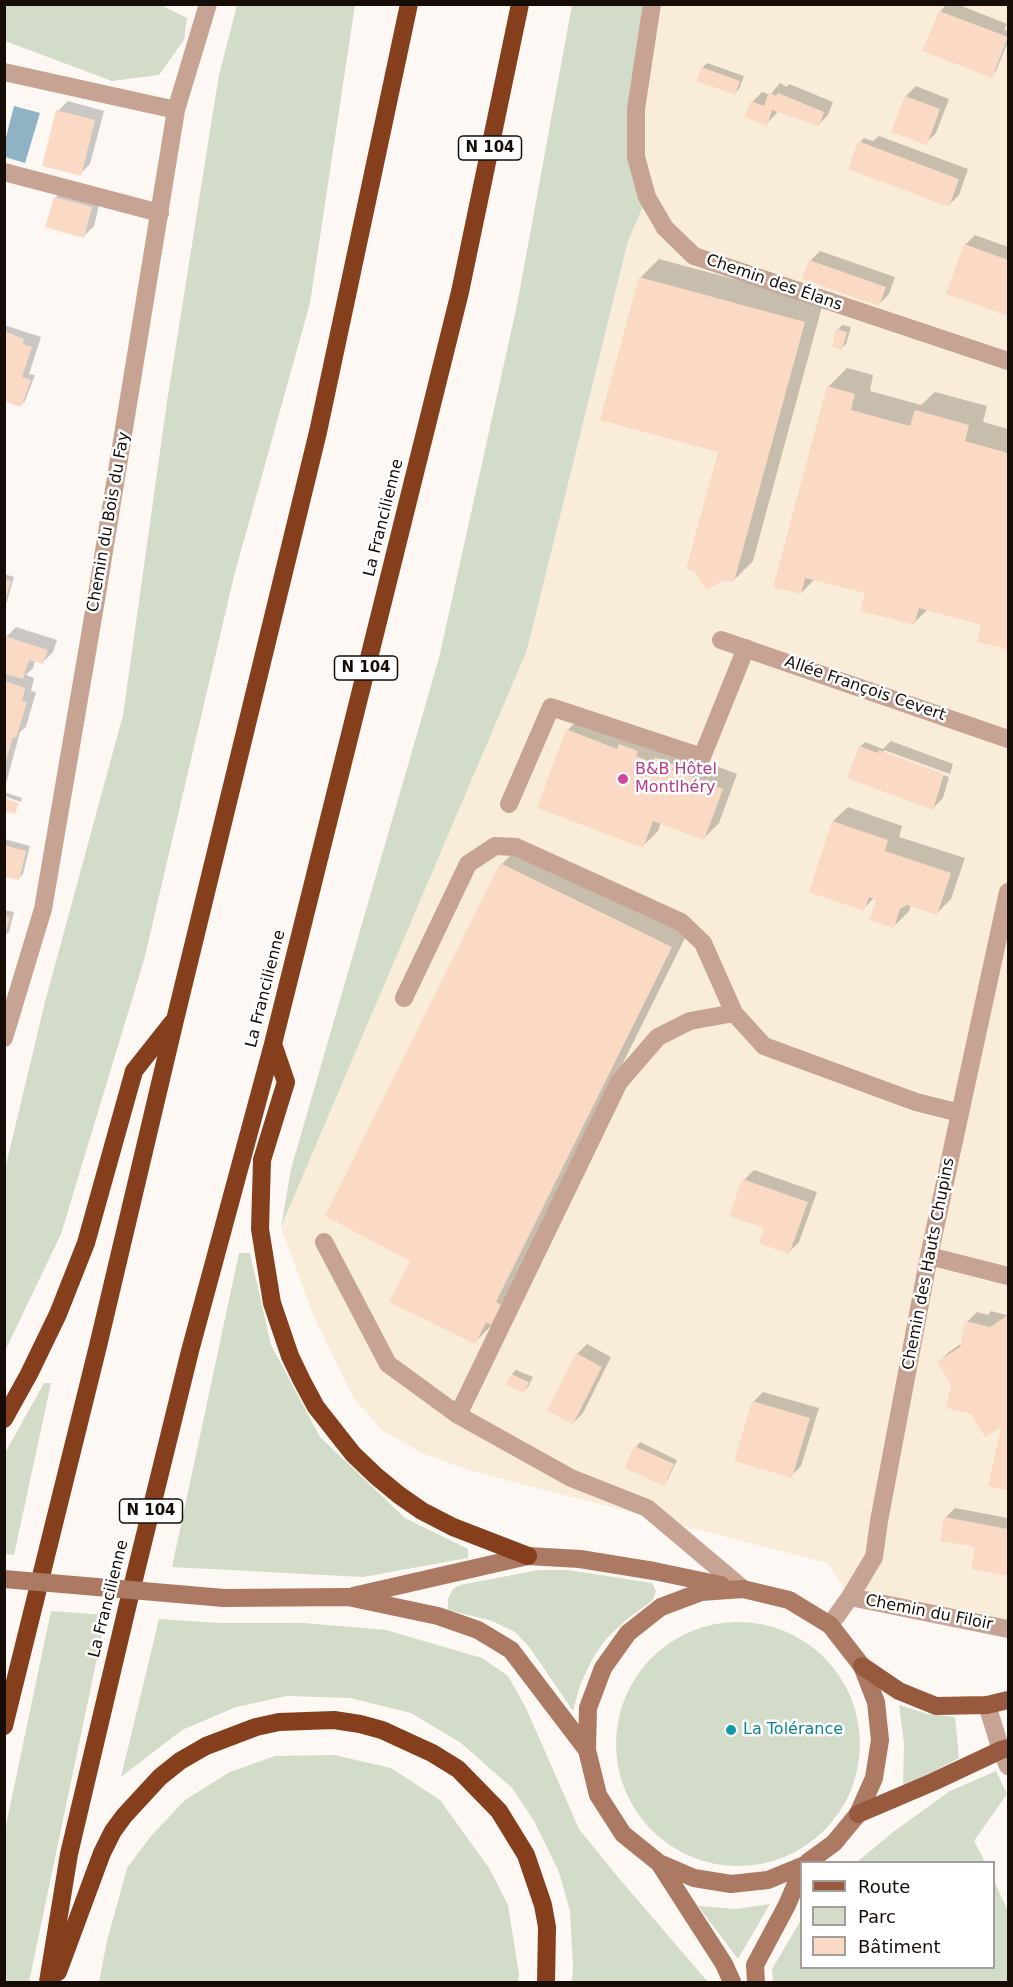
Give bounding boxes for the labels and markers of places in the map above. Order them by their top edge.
place label: B&B Hôtel Montlhéry [635,760,717,798]
marker: B&B Hôtel Montlhéry [616,772,630,786]
place label: La Tolérance [743,1720,843,1740]
marker: La Tolérance [724,1723,738,1737]

